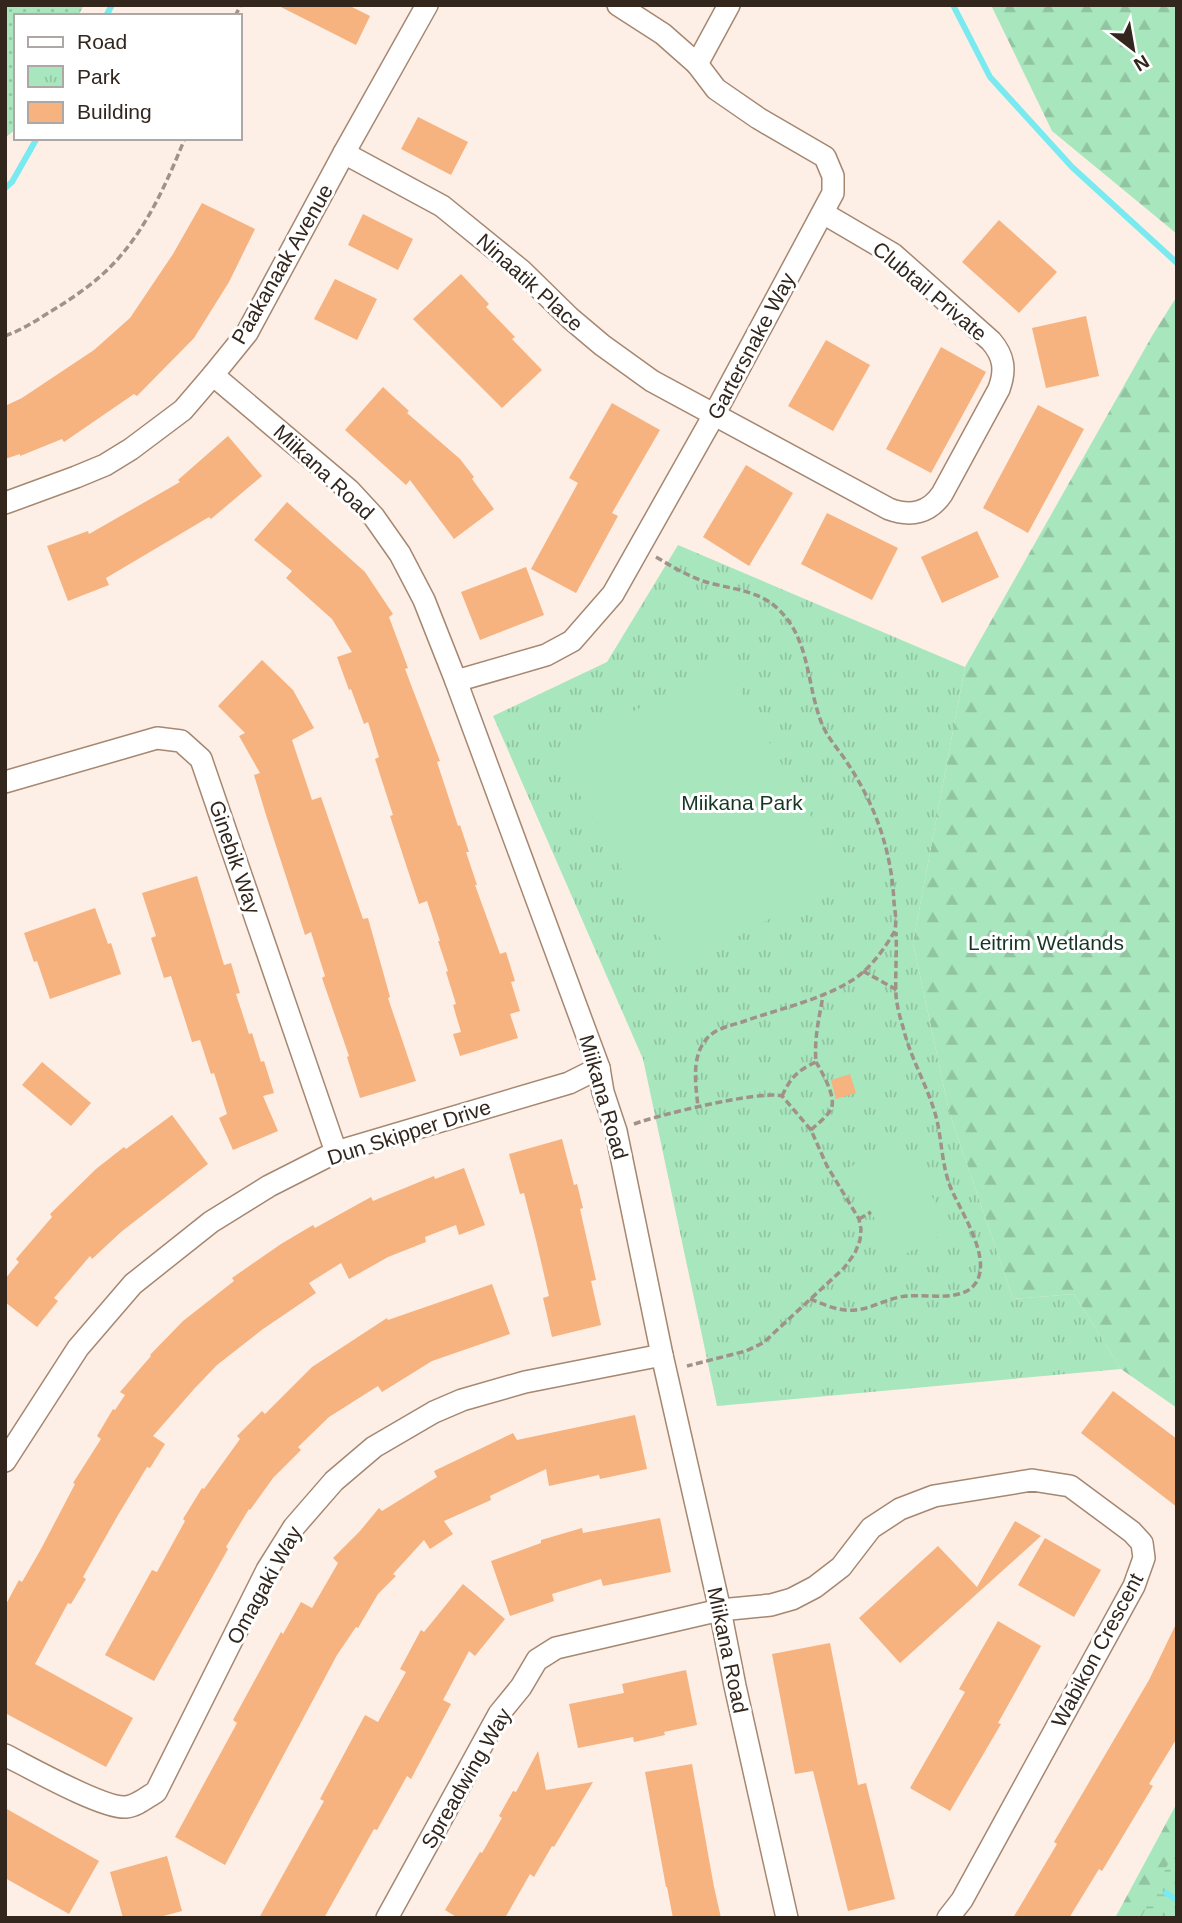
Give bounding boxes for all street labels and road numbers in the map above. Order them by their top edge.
street label: Paakanaak Avenue [227,180,337,348]
street label: Ninaatik Place [472,229,588,335]
street label: Clubtail Private [869,237,991,345]
street label: Gartersnake Way [703,268,800,423]
street label: Miikana Road [269,420,379,524]
street label: Ginebik Way [205,797,265,917]
street label: Miikana Road [575,1032,633,1162]
street label: Dun Skipper Drive [324,1095,494,1169]
street label: Omagaki Way [222,1522,306,1648]
street label: Wabikon Crescent [1047,1569,1147,1731]
street label: Miikana Road [703,1585,753,1715]
street label: Spreadwing Way [417,1703,516,1852]

